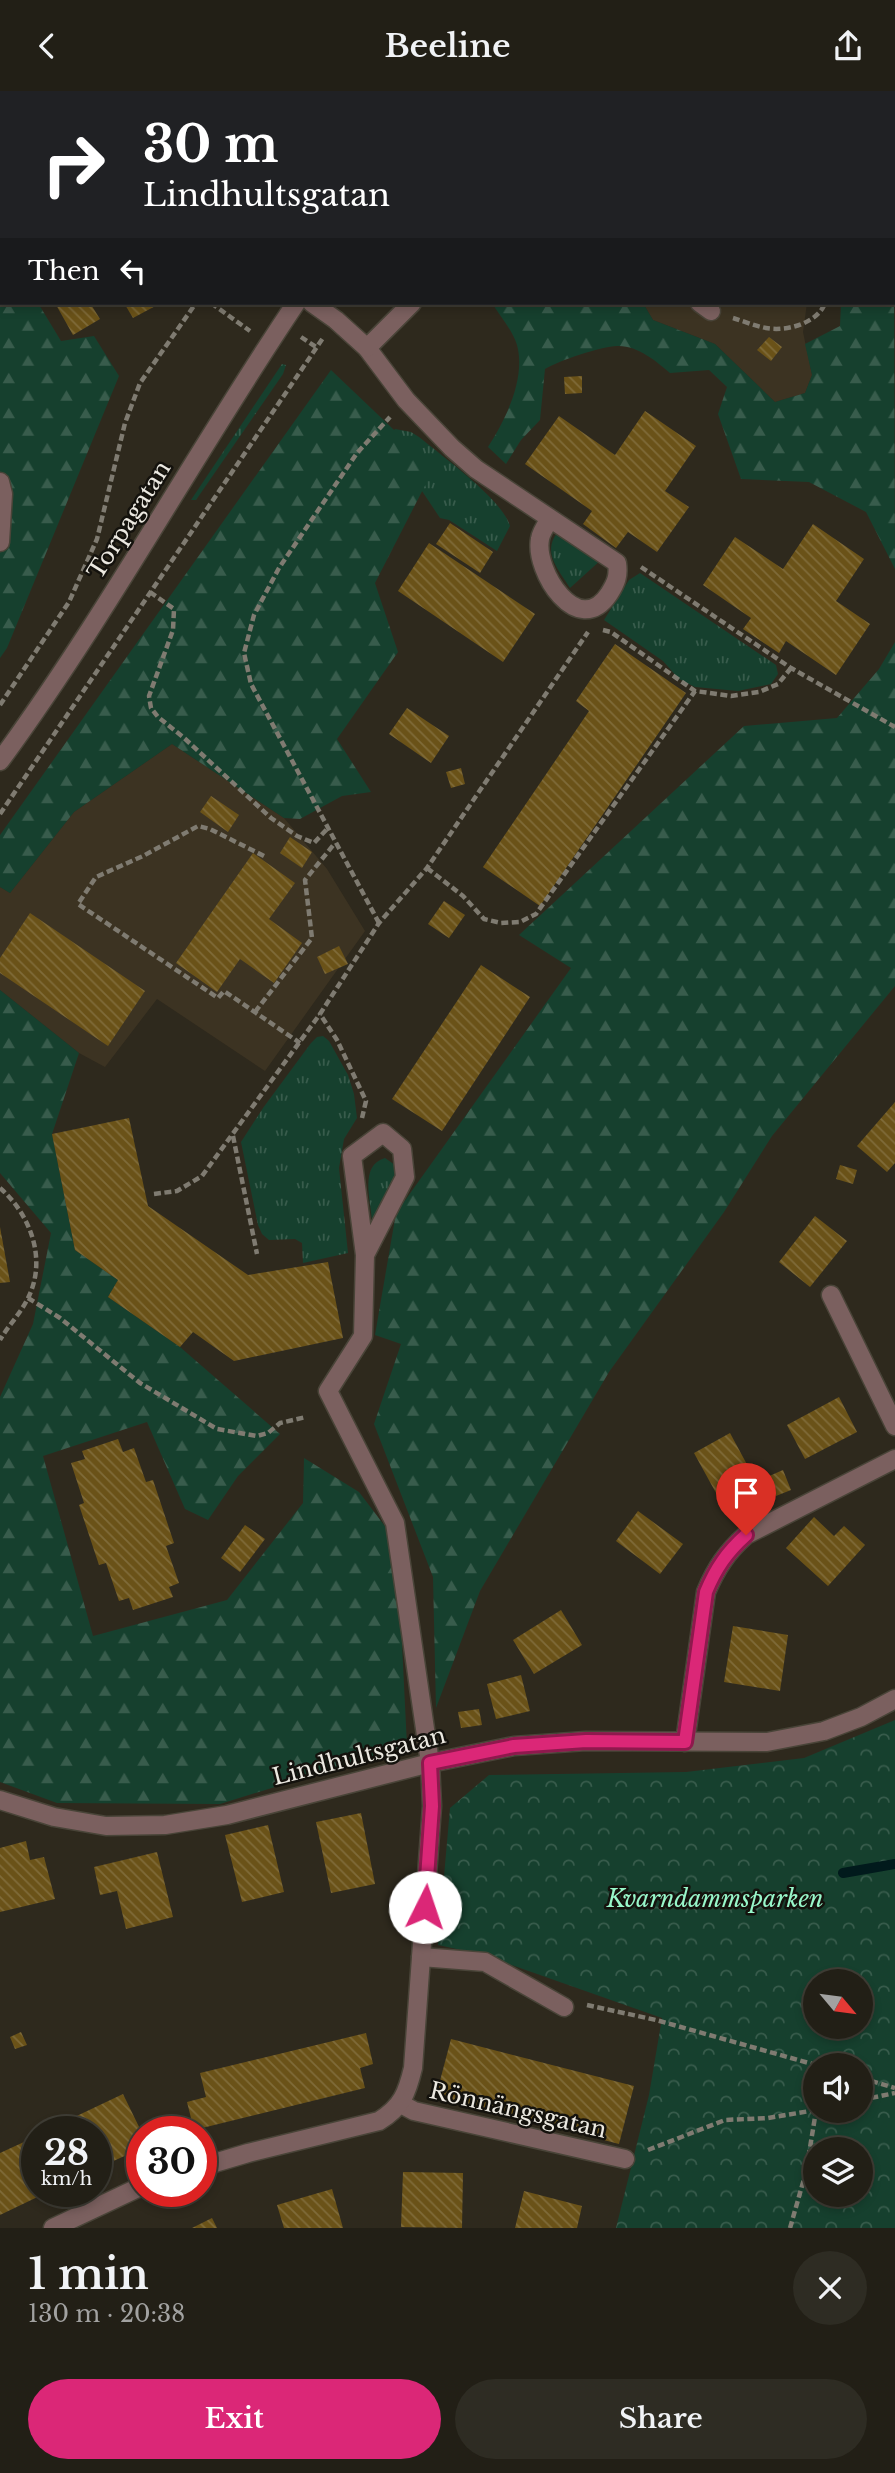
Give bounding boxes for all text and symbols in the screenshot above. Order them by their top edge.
text: Beeline [384,26,511,66]
icon: back [28,27,66,65]
icon: share [829,27,867,65]
text: 30 m [143,114,278,175]
icon: right [28,119,119,210]
text: Lindhultsgatan [143,175,390,215]
icon: left [114,252,152,290]
text: Then [28,255,100,287]
street label: Torpagatan [82,456,176,584]
pin [716,1463,776,1535]
icon: arrive [727,1474,765,1512]
street label: Lindhultsgatan [269,1721,449,1791]
position arrow [388,1870,462,1944]
park label: Kvarndammsparken [606,1885,823,1913]
north arrow [803,1969,873,2039]
map controls [803,1969,873,2207]
button: sound [803,2053,873,2123]
street label: Rönnängsgatan [427,2076,610,2144]
speed limit sign: 30 [126,2116,217,2207]
text: 28 [44,2131,89,2174]
button: layers [803,2137,873,2207]
text: km/h [41,2168,92,2190]
text: 1 min [28,2248,149,2300]
button: close [793,2251,867,2325]
text: 130 m · 20:38 [28,2300,185,2328]
button: Exit [28,2379,441,2459]
button: Share [455,2379,867,2459]

